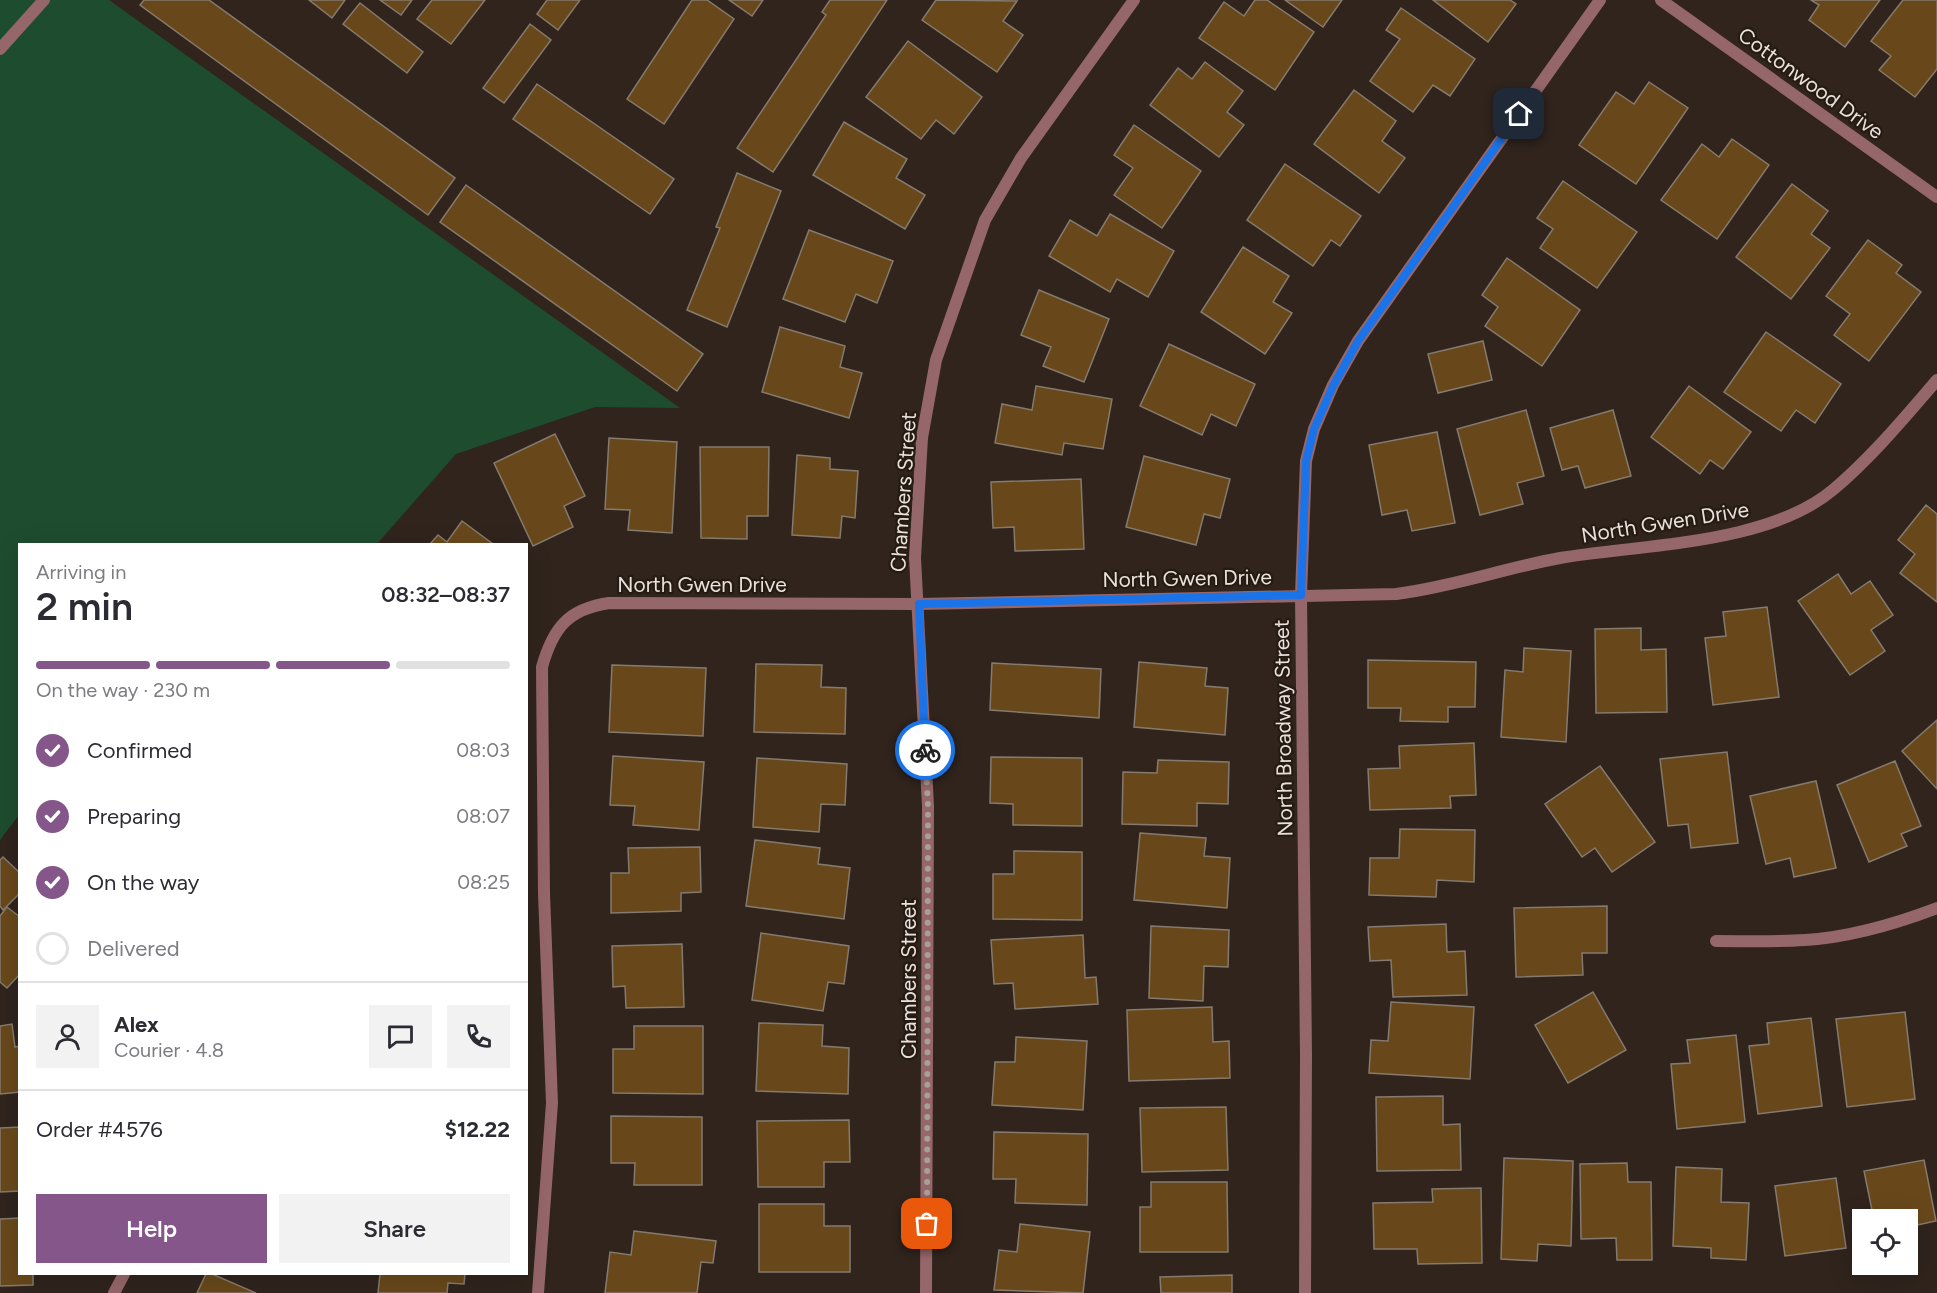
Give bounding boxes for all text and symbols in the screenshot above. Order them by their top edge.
street label: Cottonwood Drive [1733,22,1889,144]
pin [1493,88,1544,139]
icon: home [1502,97,1535,130]
street label: Chambers Street [885,411,921,573]
street label: North Gwen Drive [1579,496,1751,548]
text: Arriving in [36,560,126,584]
street label: North Gwen Drive [1102,564,1272,592]
street label: North Gwen Drive [617,572,787,597]
text: 08:32–08:37 [381,581,510,608]
text: 2 min [36,583,133,630]
street label: North Broadway Street [1269,619,1297,837]
text: On the way · 230 m [36,678,210,702]
courier [895,720,955,780]
icon: check [36,734,69,767]
icon: bike [909,734,942,767]
text: Confirmed [87,737,192,764]
text: 08:03 [456,738,510,762]
icon: check [36,800,69,833]
text: Preparing [87,803,181,830]
text: 08:07 [456,804,510,828]
icon: check [36,866,69,899]
text: On the way [87,869,199,896]
text: 08:25 [457,870,510,894]
street label: Chambers Street [896,899,921,1059]
text: Delivered [87,935,180,962]
button: person [36,1005,99,1068]
button: chat [369,1005,432,1068]
button: phone [447,1005,510,1068]
text: Alex [114,1011,159,1038]
text: Courier · 4.8 [114,1038,224,1062]
text: Order #4576 [36,1116,163,1143]
text: $12.22 [445,1116,510,1143]
button: Help [36,1194,267,1263]
button: Share [279,1194,510,1263]
pin [901,1198,952,1249]
icon: bag [910,1207,943,1240]
map controls [1852,1209,1918,1275]
button: locate [1852,1209,1918,1275]

